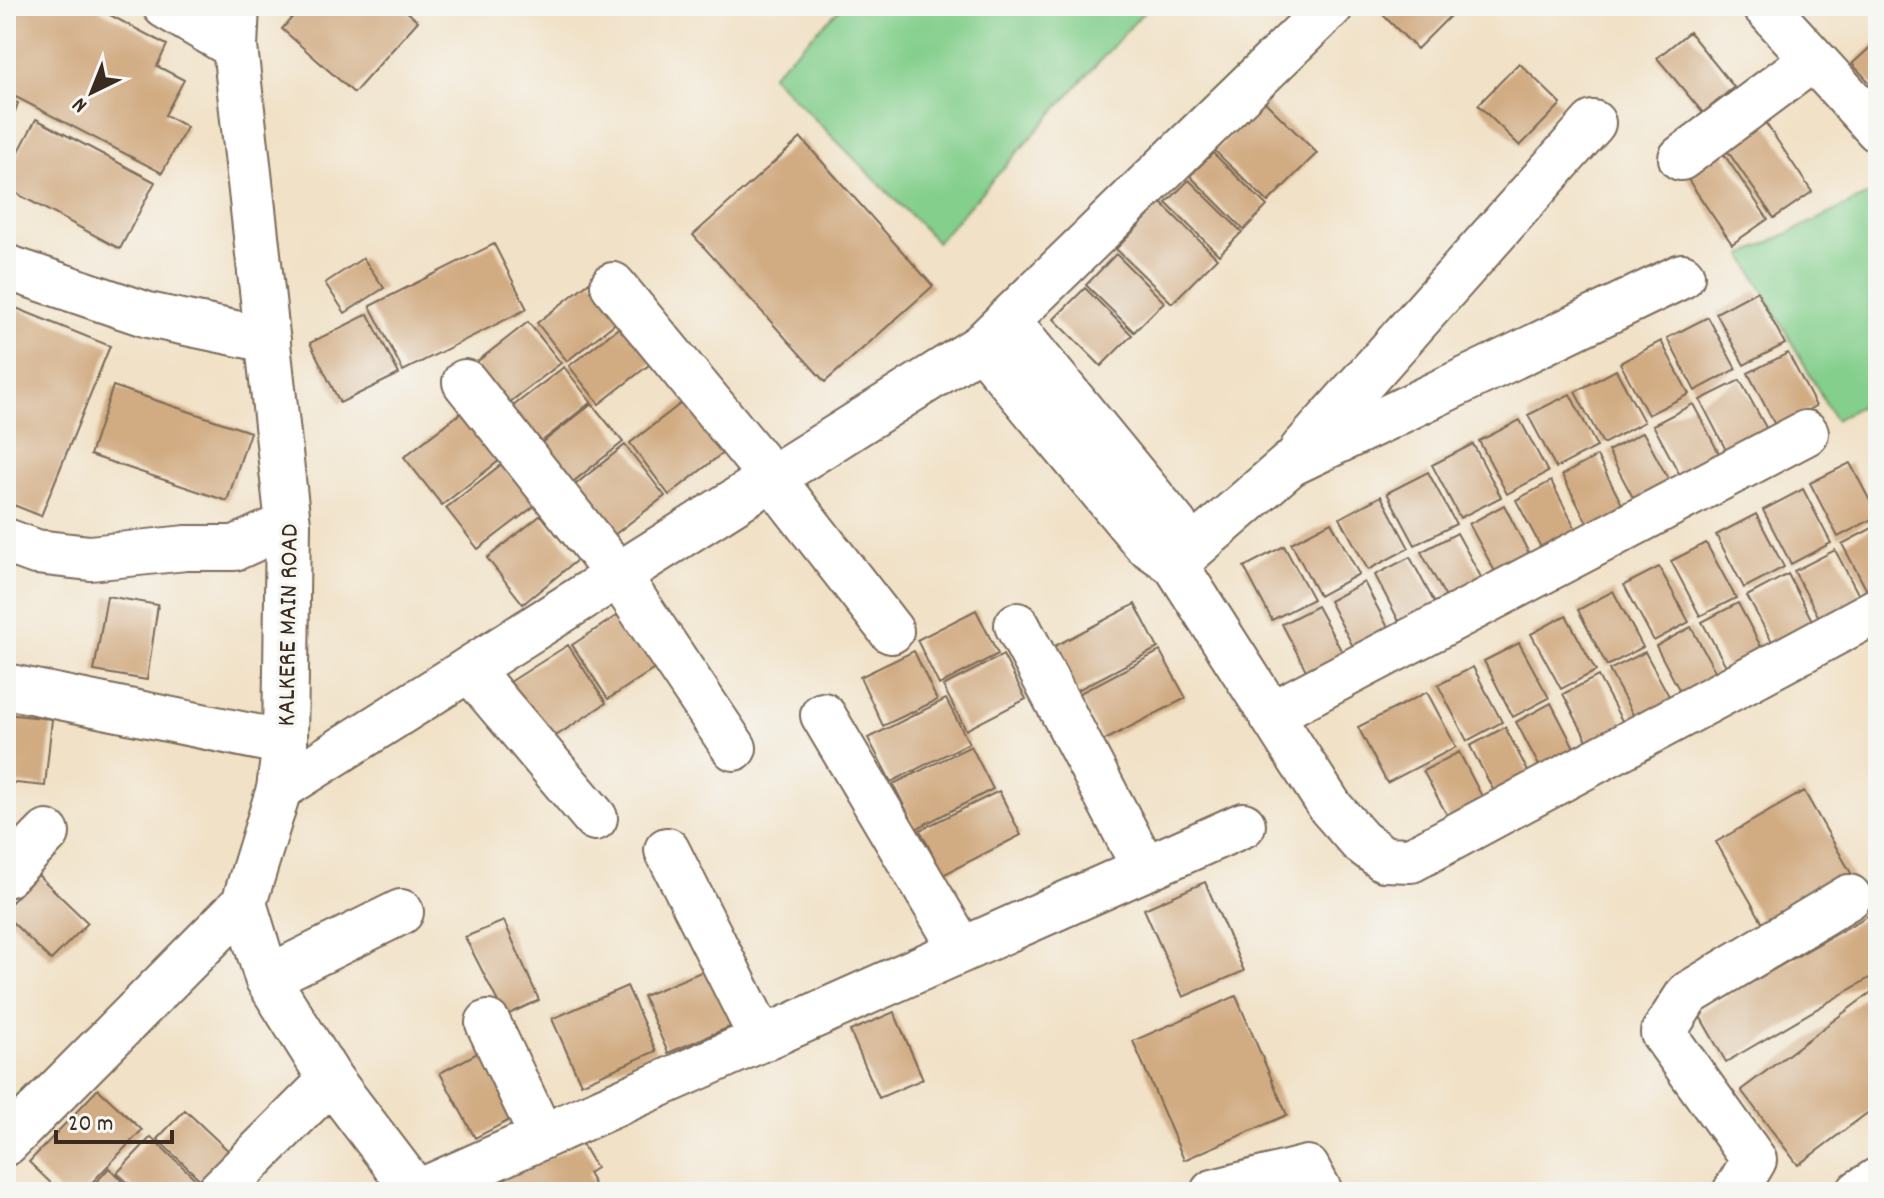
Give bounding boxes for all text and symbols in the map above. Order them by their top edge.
north arrow [52,52,132,132]
text: N [66,89,95,119]
street label: KALKERE MAIN ROAD [269,523,310,727]
scale bar [56,1094,172,1144]
text: 20 m [68,1108,114,1142]

